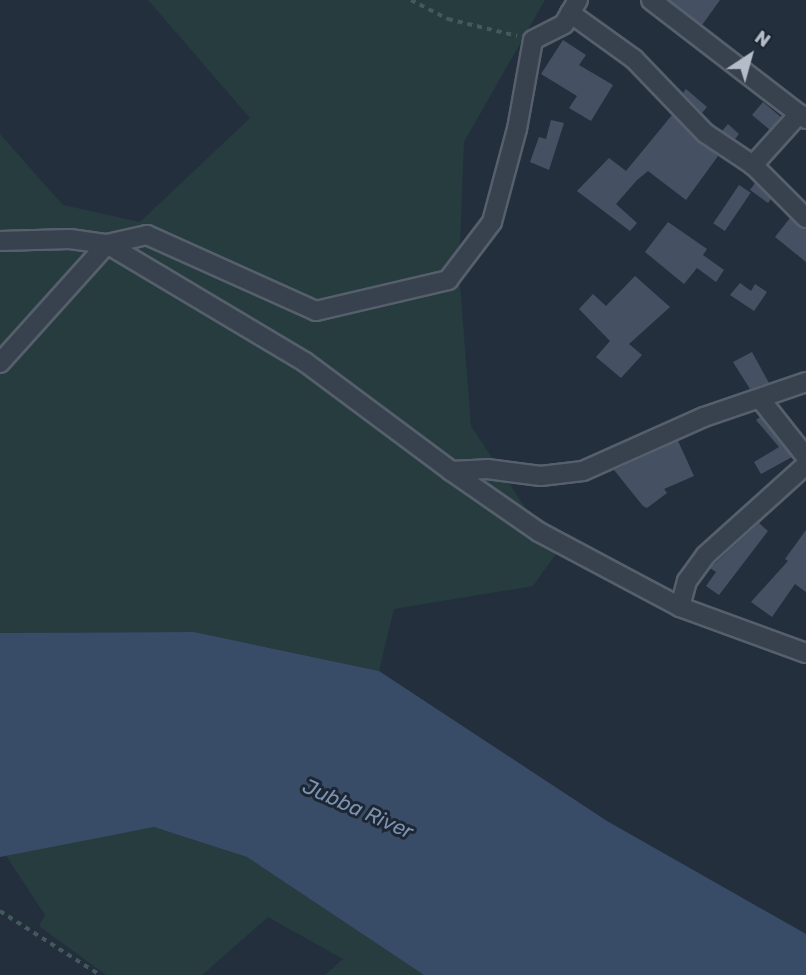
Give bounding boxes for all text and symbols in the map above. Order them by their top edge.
north arrow [715,21,785,91]
text: N [750,25,775,52]
water label: Jubba River [299,773,417,845]

